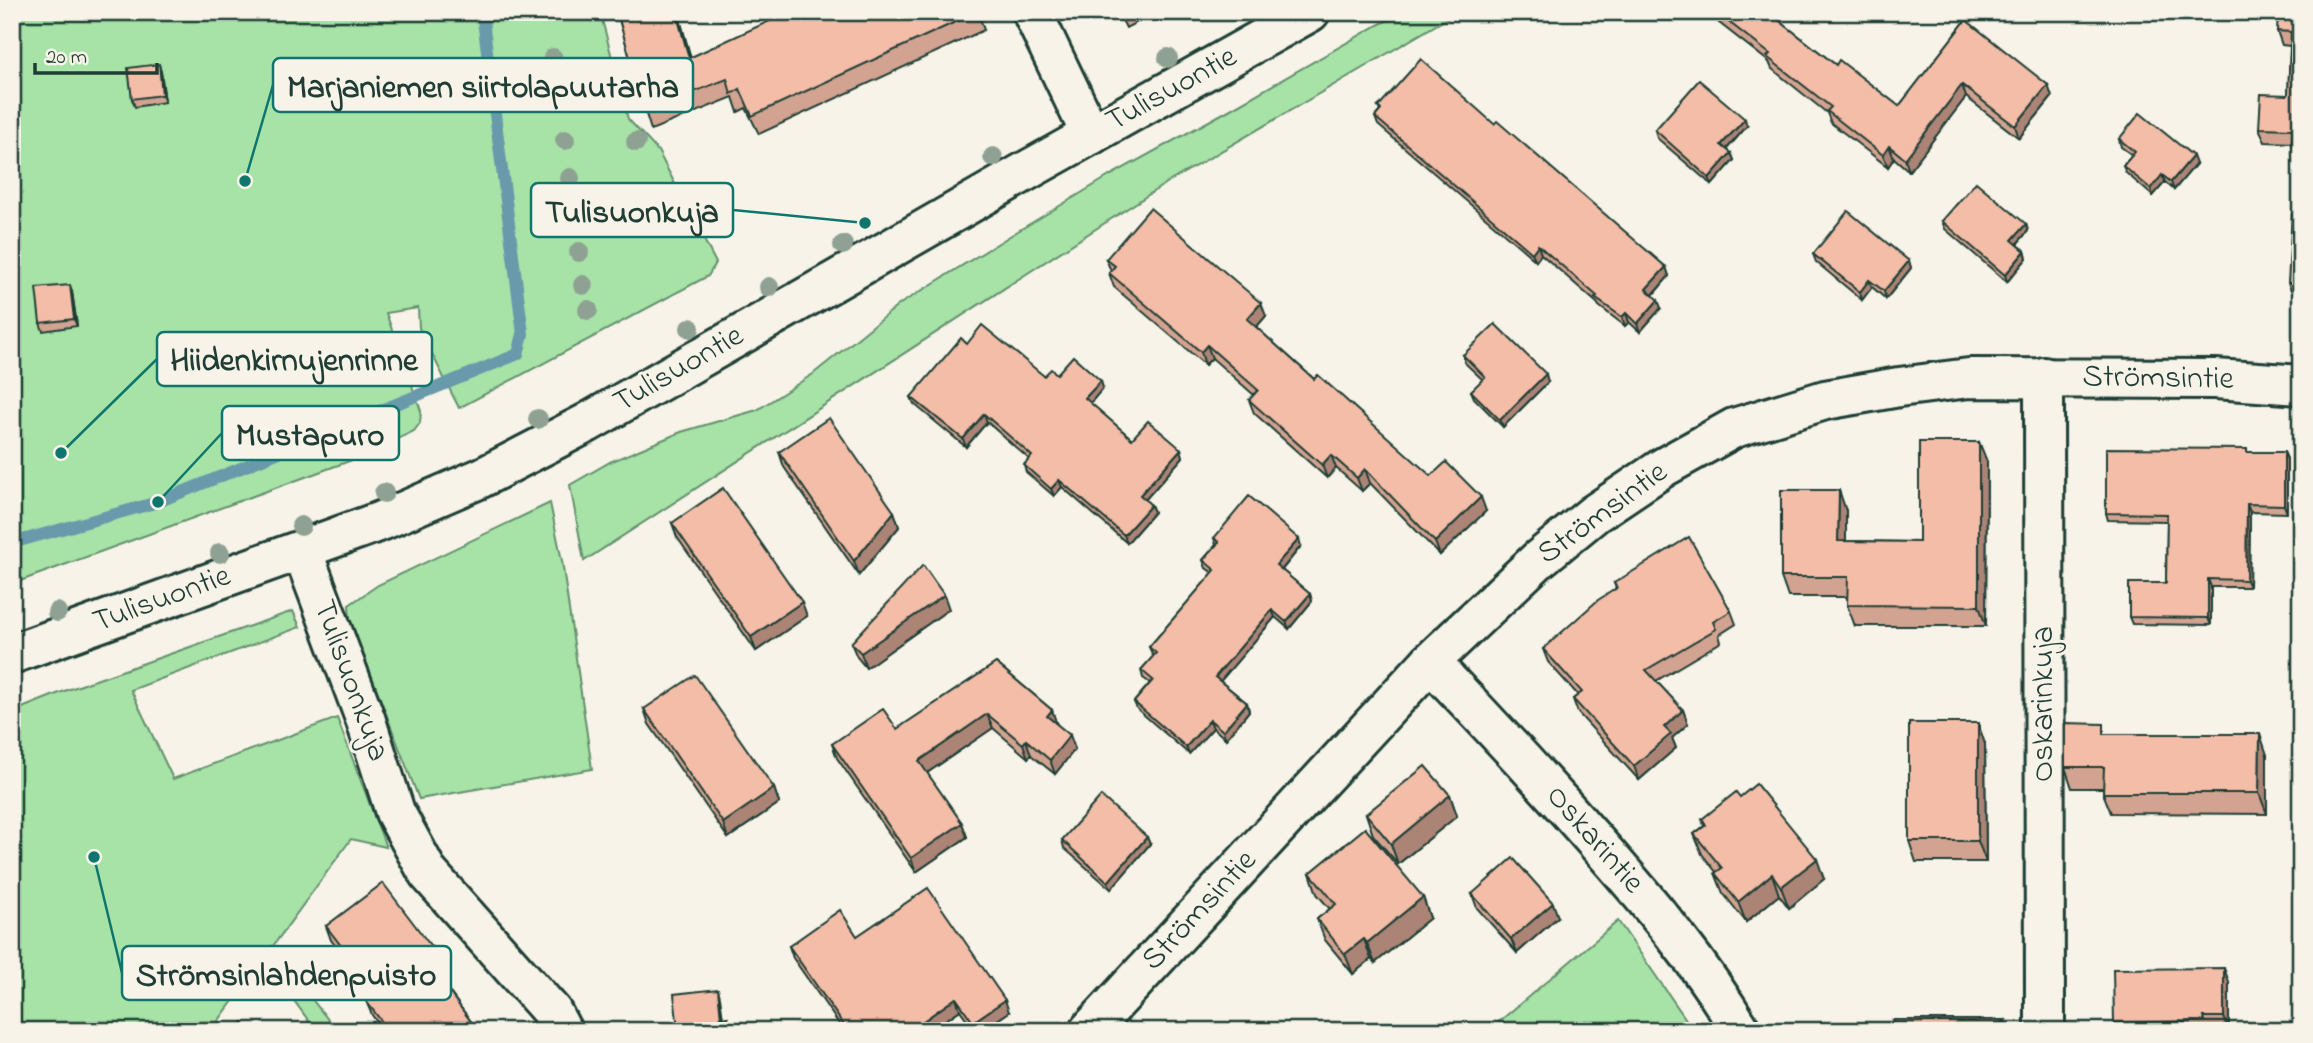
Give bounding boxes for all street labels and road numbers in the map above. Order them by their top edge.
street label: Tulisuontie [1098,34,1247,145]
street label: Tulisuontie [605,313,753,426]
street label: Strömsintie [2082,354,2235,404]
street label: Strömsintie [1528,450,1679,577]
street label: Tulisuontie [87,553,238,647]
street label: Tulisuonkuja [299,594,401,768]
street label: Oskarinkuja [2021,626,2068,782]
street label: Oskarintie [1533,775,1655,905]
street label: Strömsintie [1131,839,1269,982]

